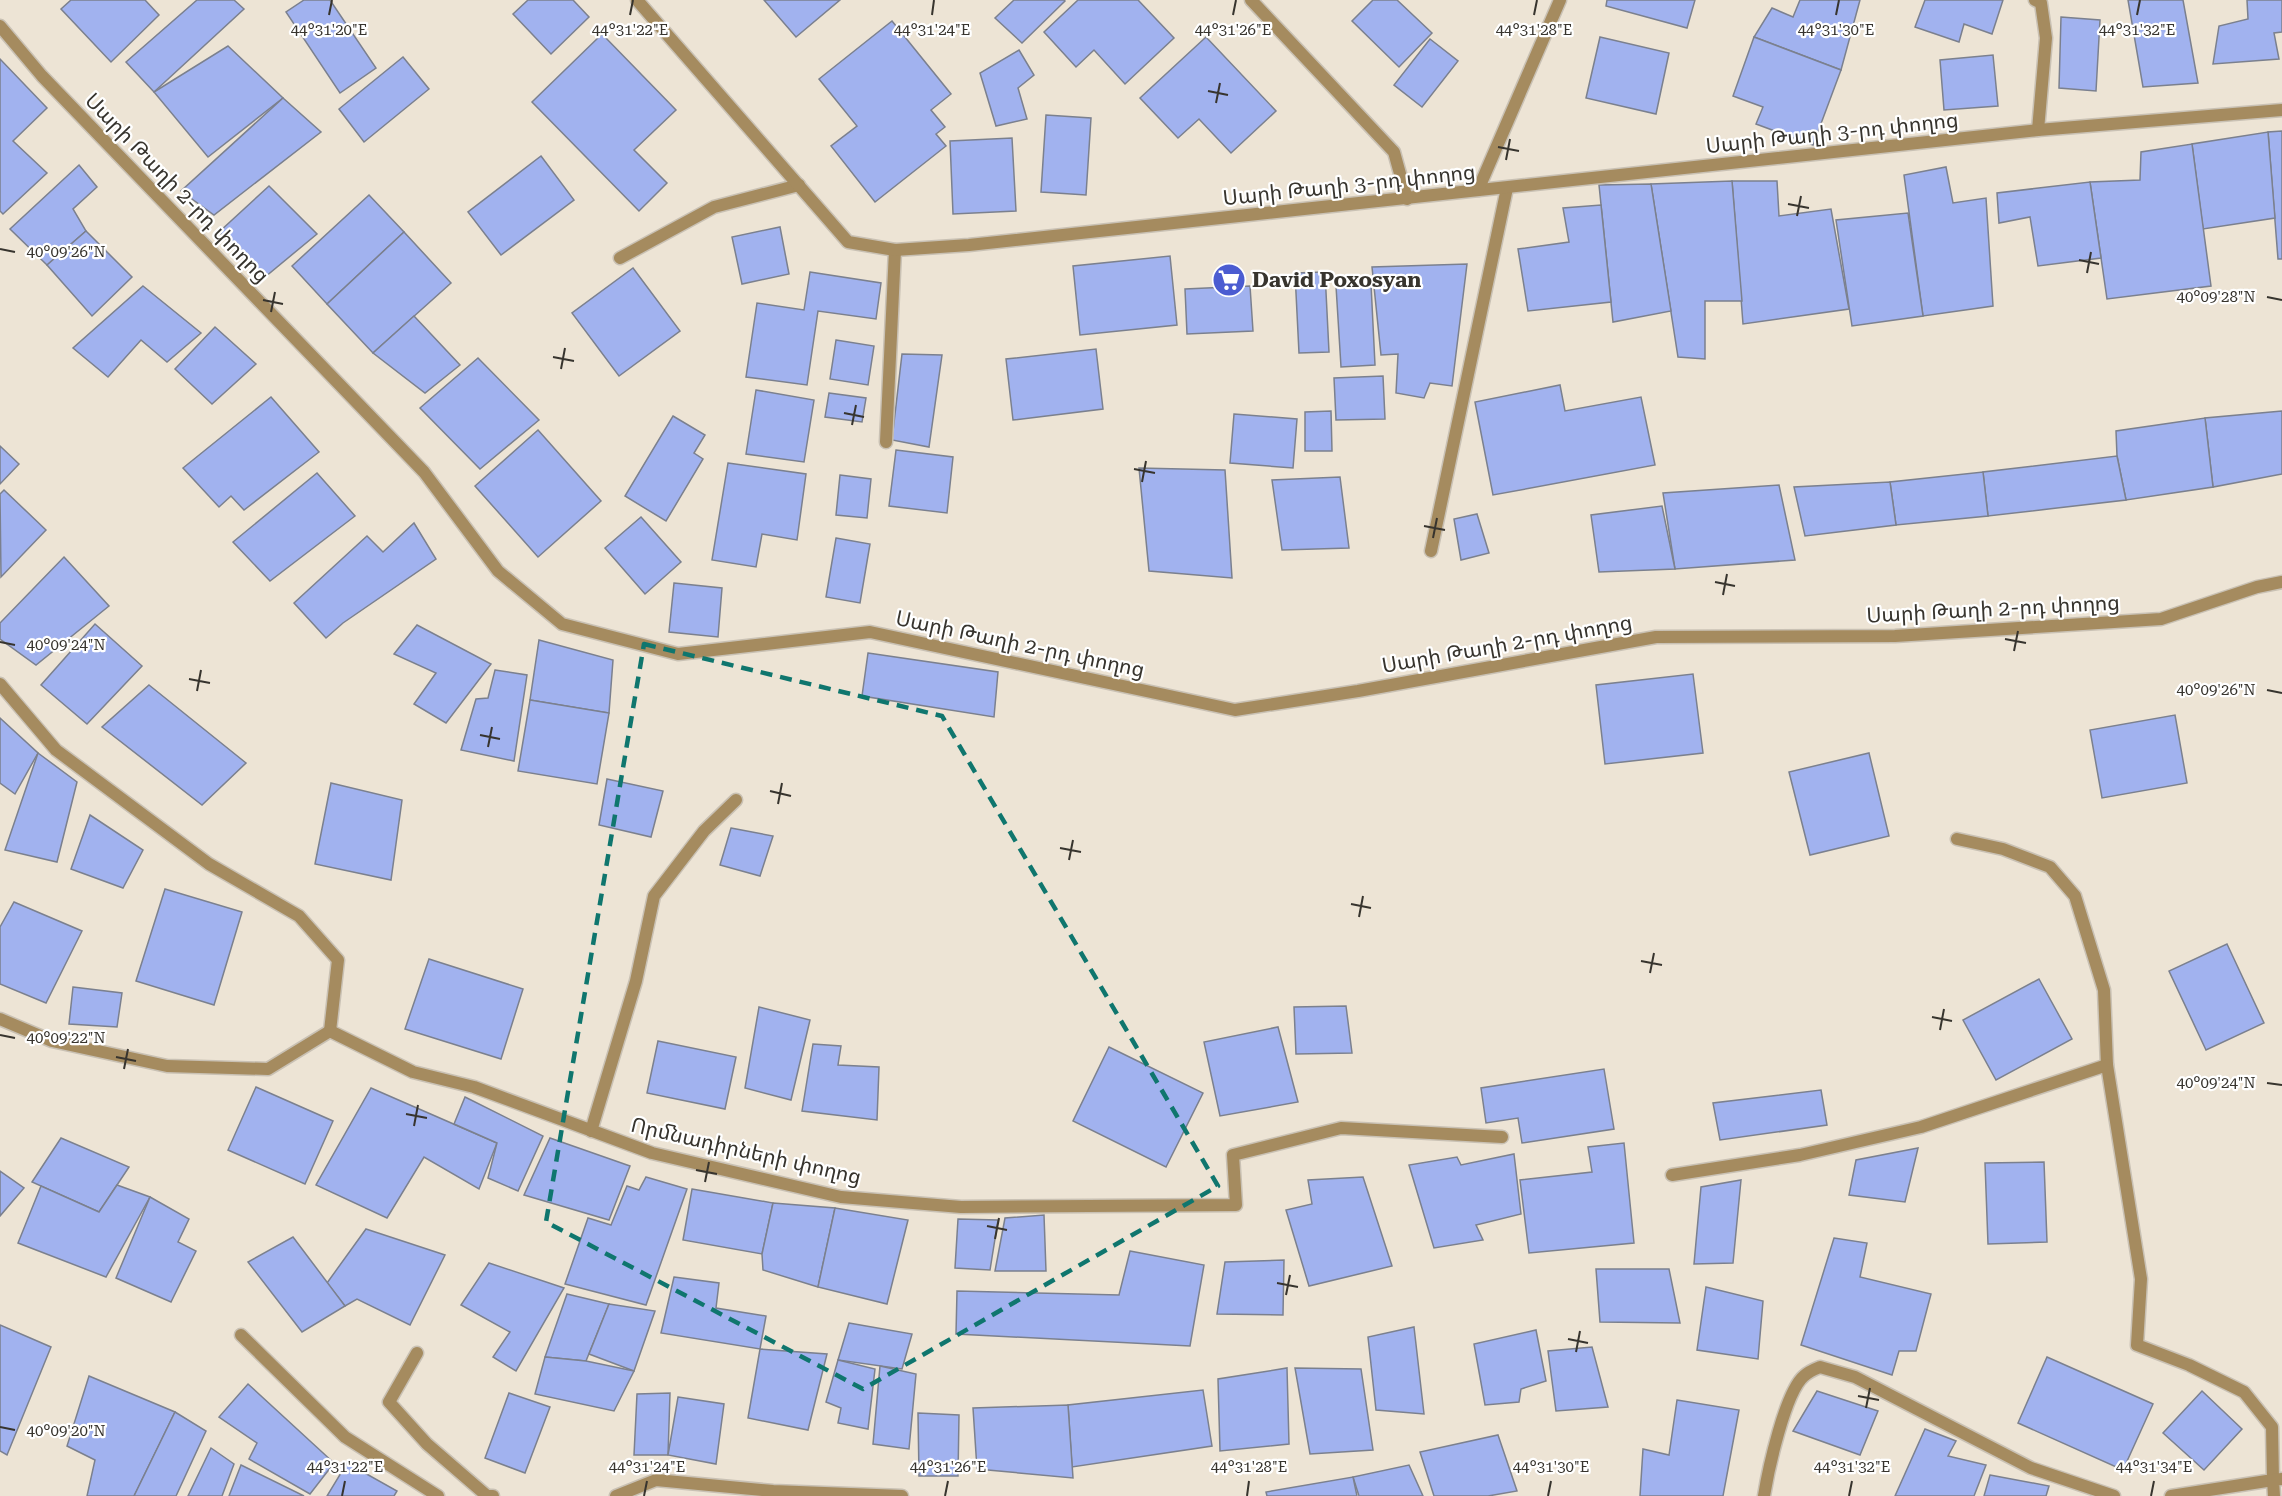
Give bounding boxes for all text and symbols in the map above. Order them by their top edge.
text: 44°31'20"E [291,21,367,39]
text: 44°31'22"E [592,21,668,39]
text: 44°31'24"E [894,21,970,39]
text: 44°31'26"E [1195,21,1271,39]
text: 44°31'28"E [1496,21,1572,39]
text: 44°31'30"E [1798,21,1874,39]
text: 44°31'32"E [2099,21,2175,39]
street label: Սարի Թաղի 2-րդ փողոց [80,88,274,288]
street label: Սարի Թաղի 3-րդ փողոց [1705,108,1959,158]
street label: Սարի Թաղի 3-րդ փողոց [1222,160,1476,210]
text: 40°09'26"N [26,243,106,261]
supermarket icon: David Poxosyan [1211,262,1247,298]
place label: David Poxosyan [1252,268,1421,292]
text: 40°09'28"N [2176,288,2256,306]
street label: Սարի Թաղի 2-րդ փողոց [1866,590,2120,628]
street label: Սարի Թաղի 2-րդ փողոց [893,606,1147,682]
street label: Սարի Թաղի 2-րդ փողոց [1380,610,1634,678]
text: 40°09'24"N [26,636,106,654]
text: 40°09'26"N [2176,681,2256,699]
text: 40°09'22"N [26,1029,106,1047]
text: 40°09'24"N [2176,1074,2256,1092]
street label: Որմնադիրների փողոց [629,1113,863,1189]
text: 40°09'20"N [26,1422,106,1440]
text: 44°31'22"E [307,1458,383,1476]
text: 44°31'24"E [609,1458,685,1476]
text: 44°31'26"E [910,1458,986,1476]
text: 44°31'28"E [1211,1458,1287,1476]
text: 44°31'30"E [1513,1458,1589,1476]
text: 44°31'32"E [1814,1458,1890,1476]
text: 44°31'34"E [2116,1458,2192,1476]

